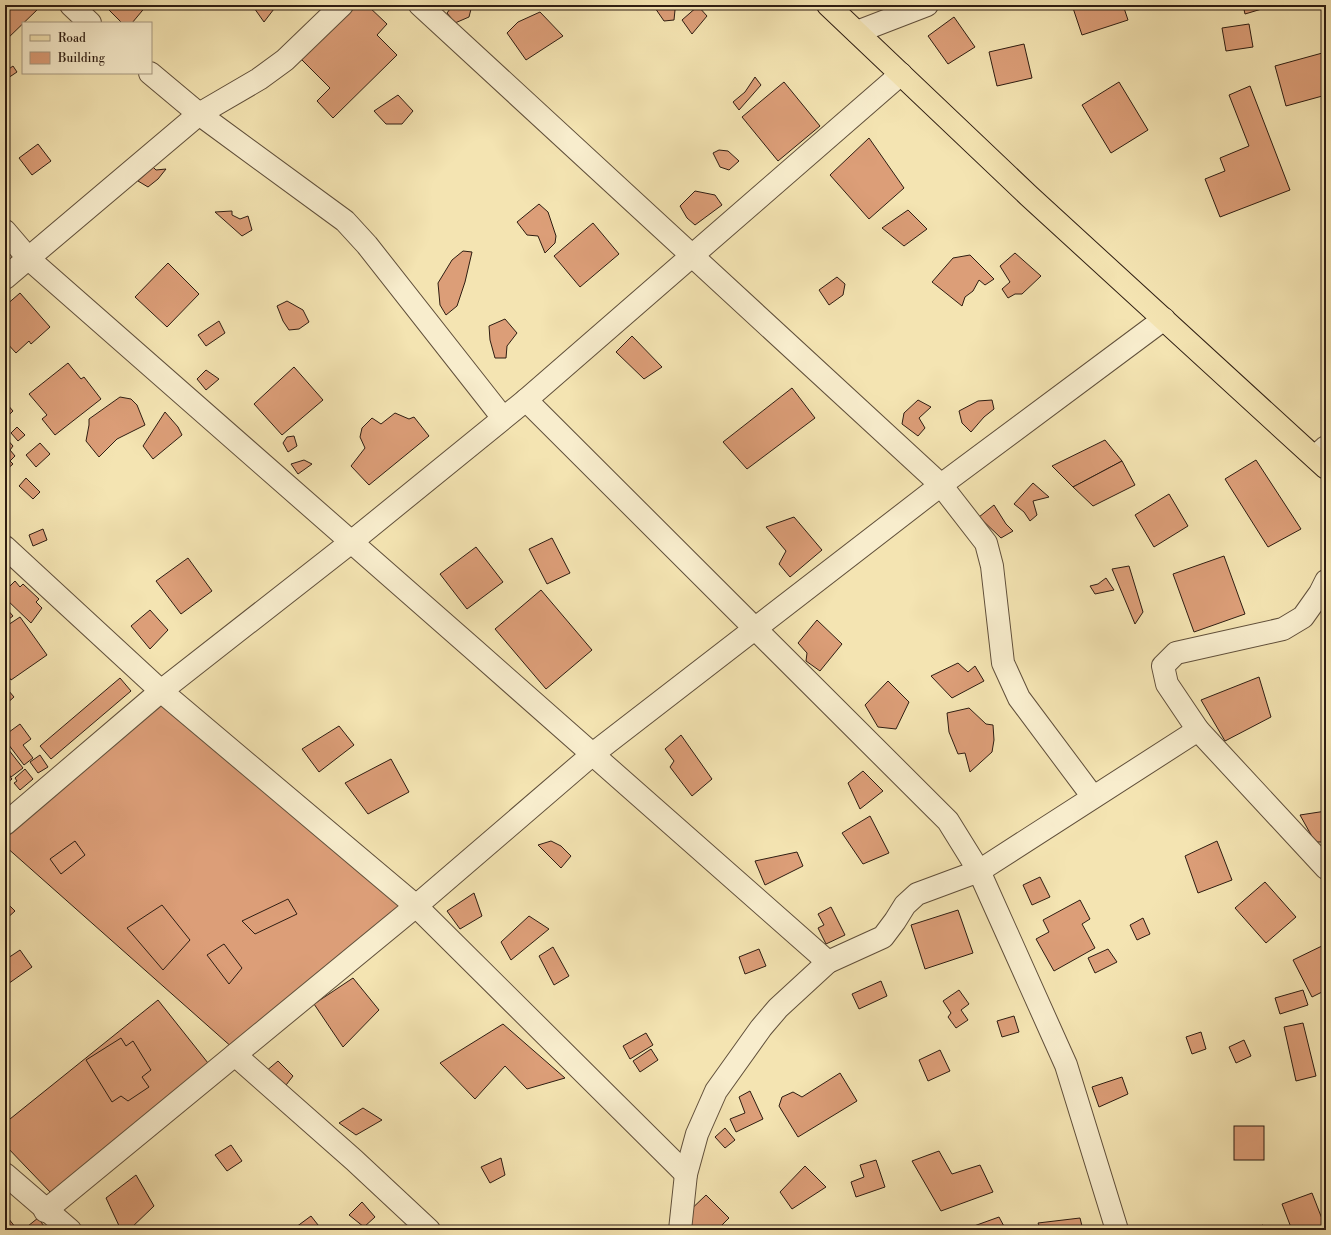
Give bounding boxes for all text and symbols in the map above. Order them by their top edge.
legend [22,22,152,74]
text: Road [58,31,86,46]
text: Building [57,51,106,66]

